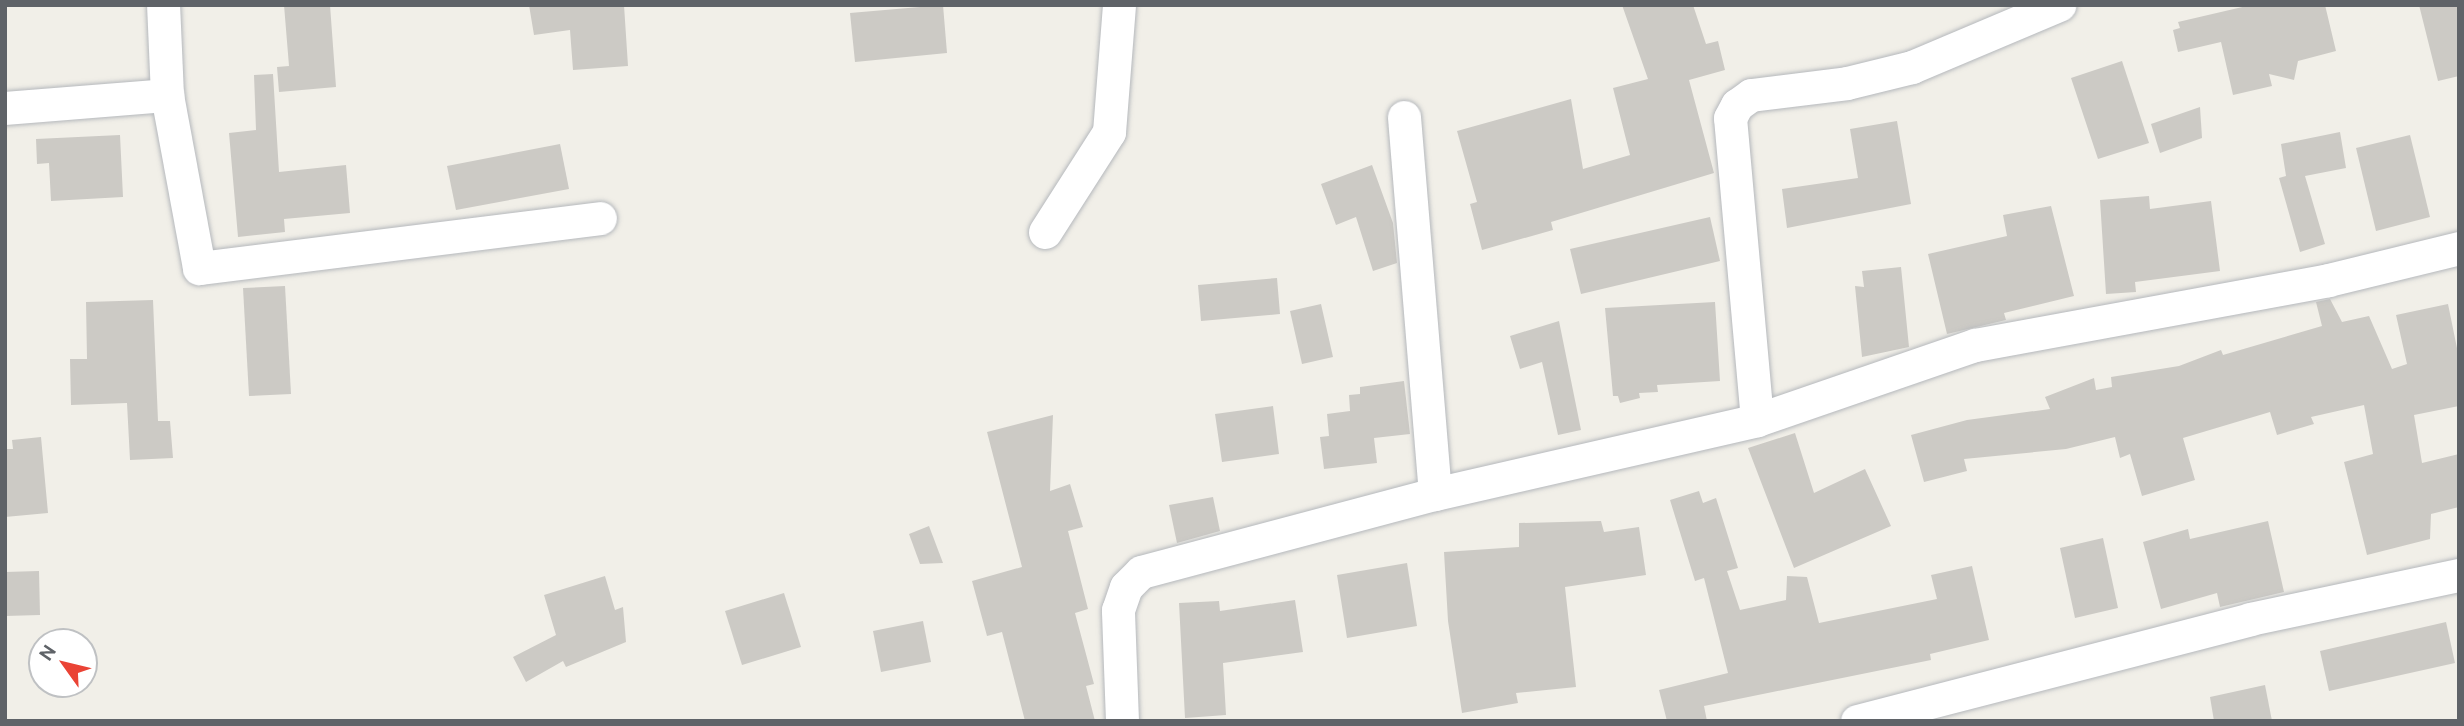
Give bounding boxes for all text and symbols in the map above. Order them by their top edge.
north arrow [28,628,98,698]
text: N [34,640,60,664]

